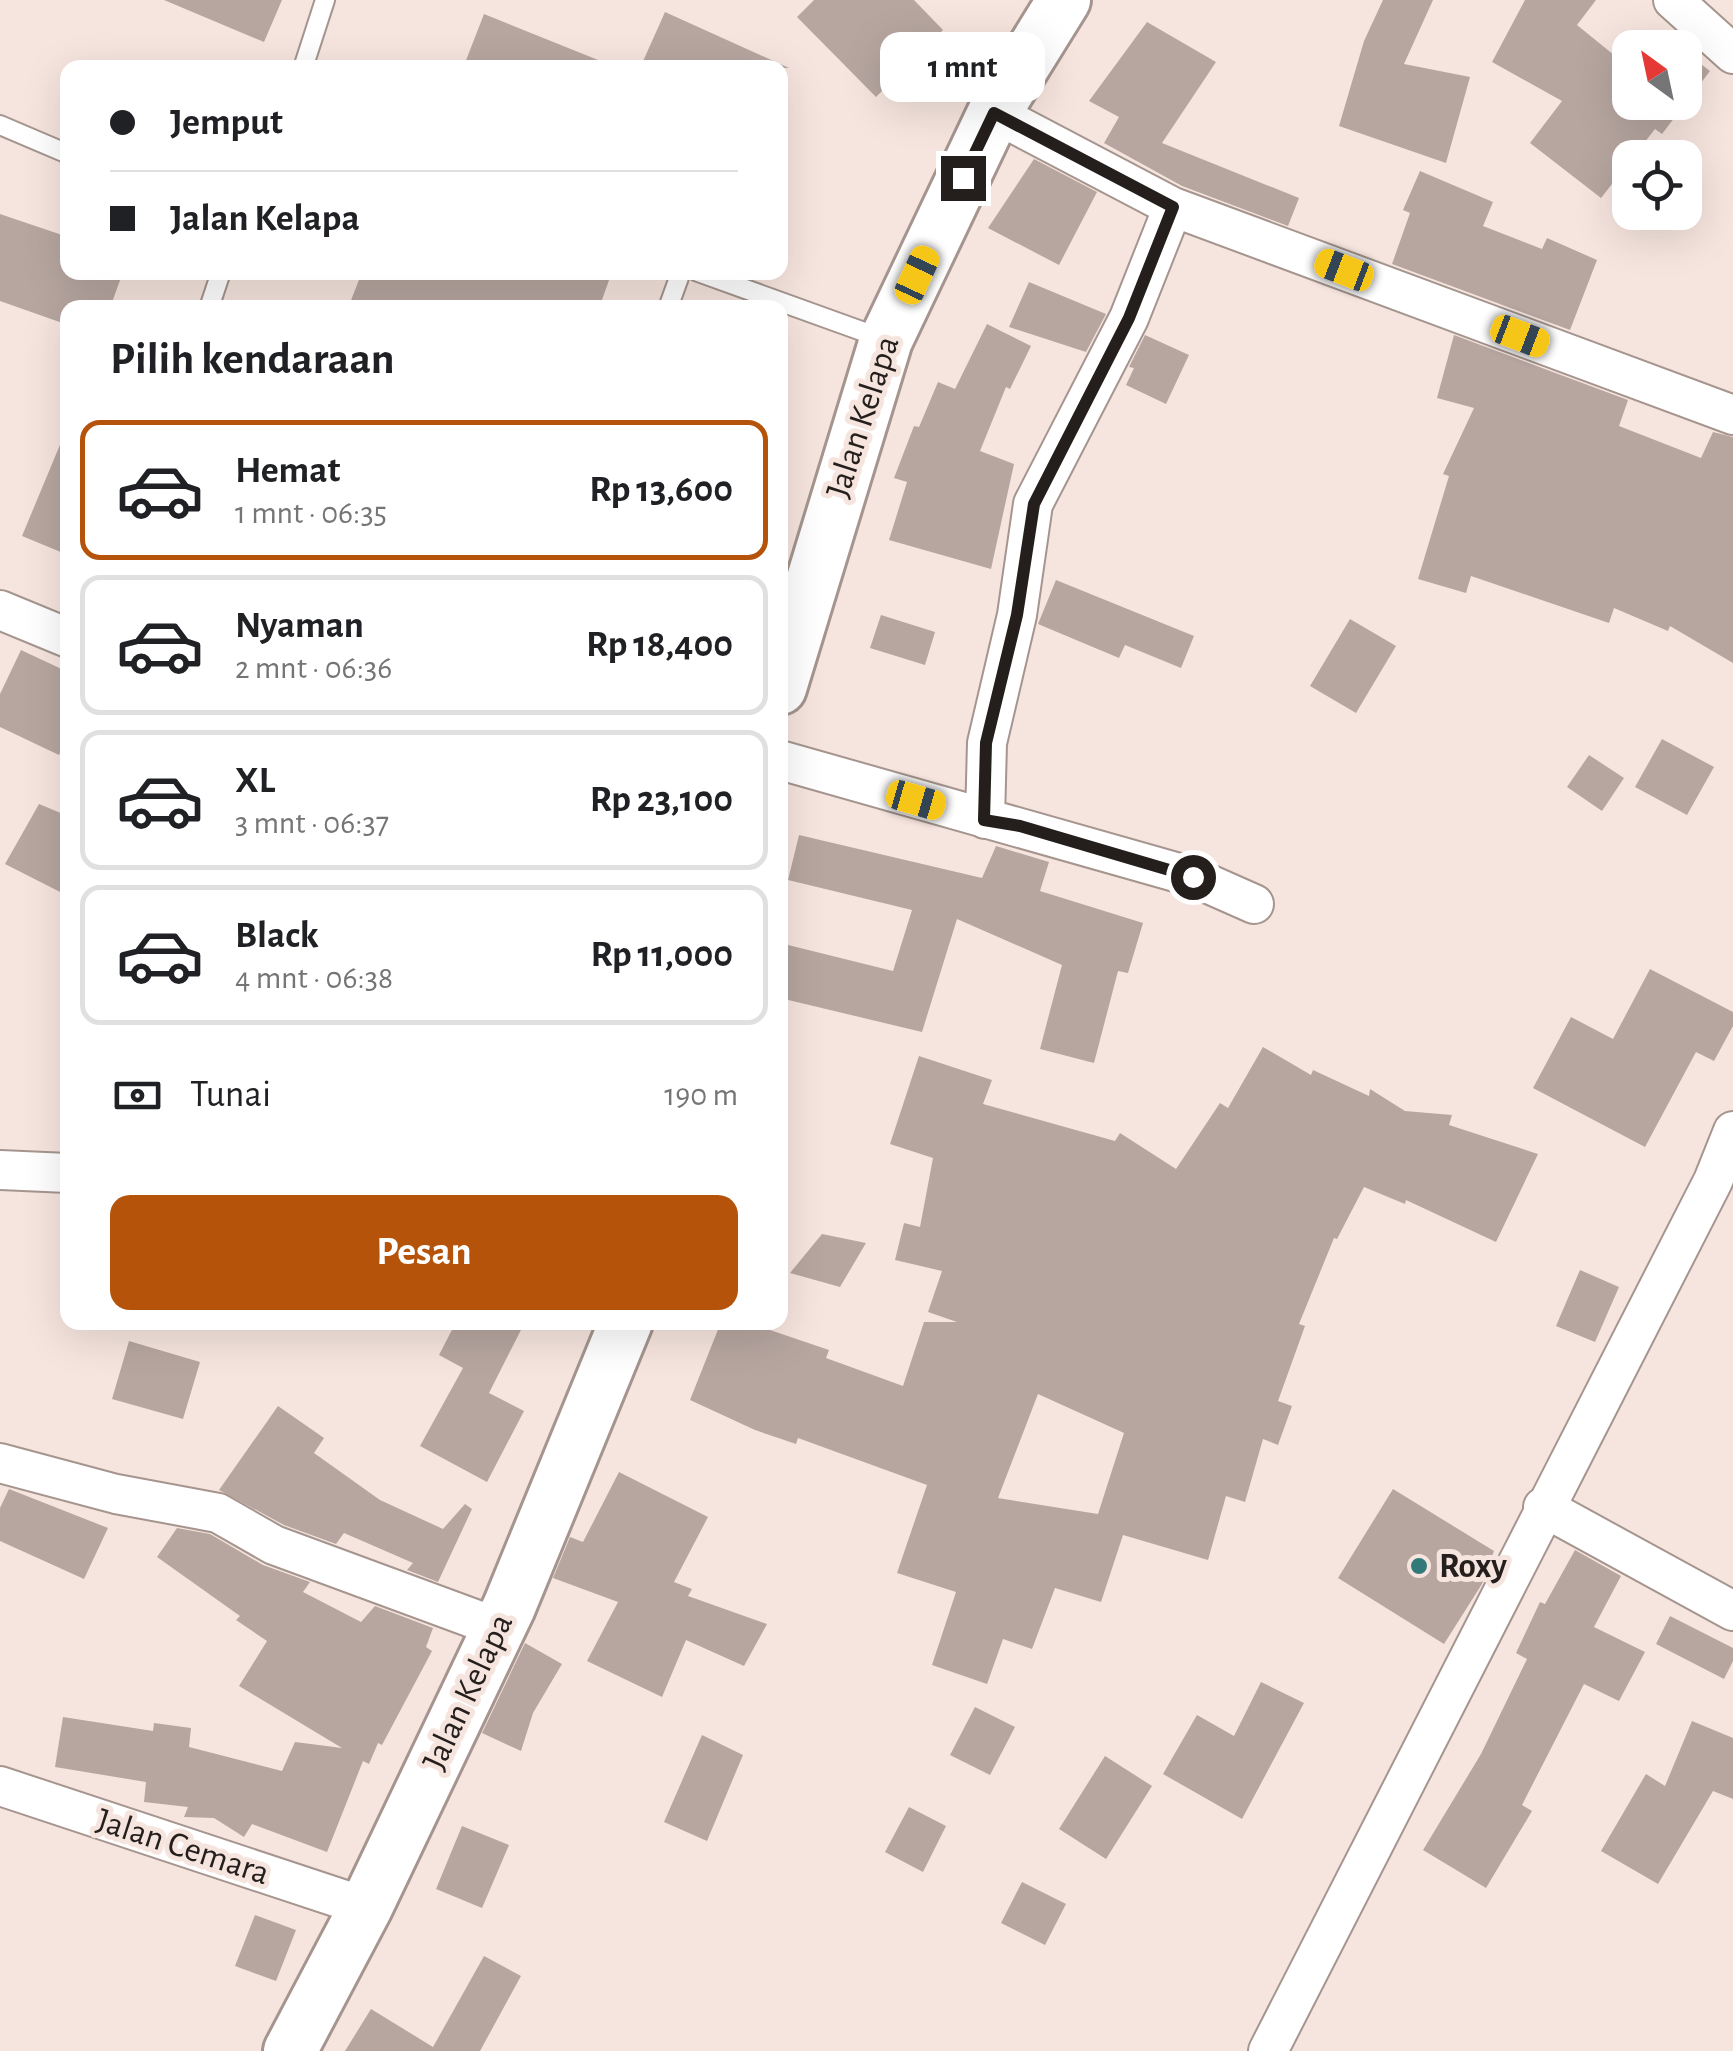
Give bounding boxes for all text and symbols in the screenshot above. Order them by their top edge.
north arrow [1612,30,1702,120]
map controls [1612,30,1702,230]
callout: 1 mnt [880,33,1046,103]
text: 1 mnt [928,51,997,83]
text: Jemput [170,104,283,142]
button: locate [1612,140,1702,230]
route end [941,156,986,201]
text: Jalan Kelapa [170,200,360,238]
car [891,241,943,309]
car [1311,245,1377,295]
car [1487,311,1553,361]
street label: Jalan Kelapa [820,332,906,502]
text: Pilih kendaraan [110,337,395,382]
icon: car [115,445,205,535]
text: Hemat [235,452,340,490]
text: Rp 13,600 [589,471,733,509]
text: 1 mnt · 06:35 [235,497,387,529]
icon: car [115,600,205,690]
text: Nyaman [235,607,364,645]
text: Rp 18,400 [586,626,733,664]
text: 2 mnt · 06:36 [235,652,392,684]
icon: car [115,755,205,845]
text: XL [235,762,275,800]
car [883,777,949,823]
text: Rp 23,100 [590,781,733,819]
text: 3 mnt · 06:37 [235,807,389,839]
route start [1171,855,1216,900]
icon: car [115,910,205,1000]
text: Black [235,917,319,955]
text: Rp 11,000 [590,936,733,974]
text: 4 mnt · 06:38 [235,962,393,994]
icon: cash [110,1068,165,1123]
text: Tunai [190,1076,271,1114]
text: 190 m [664,1079,738,1111]
button: Pesan [110,1195,738,1310]
place label: Roxy [1439,1549,1507,1584]
marker: Roxy [1408,1555,1430,1577]
street label: Jalan Kelapa [417,1609,519,1775]
street label: Jalan Cemara [92,1803,274,1891]

